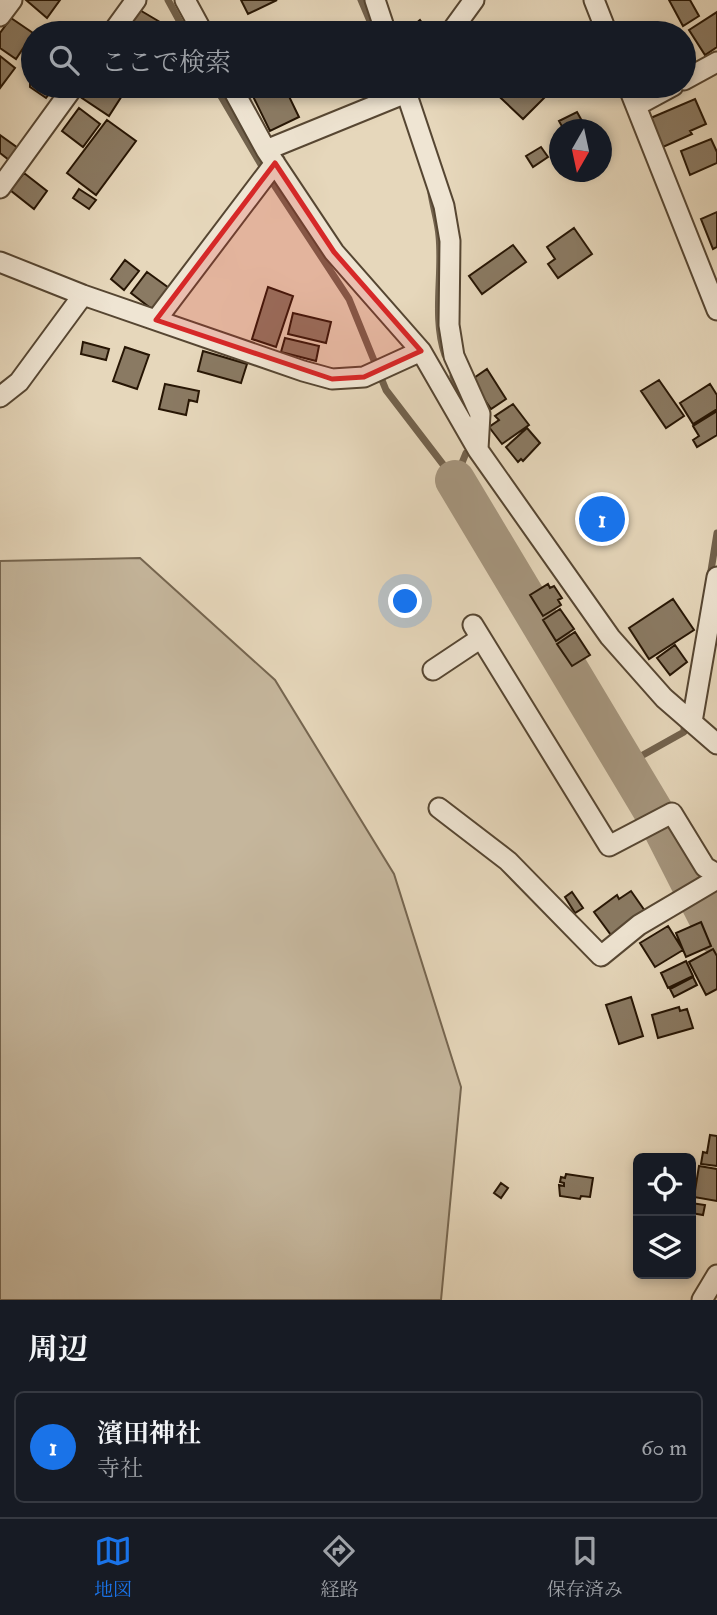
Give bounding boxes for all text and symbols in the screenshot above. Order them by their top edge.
search box [21,21,696,98]
icon: search [45,41,83,79]
text: ここで検索 [101,47,231,79]
north arrow [549,119,612,182]
pin: 1 [579,493,625,545]
your location [388,584,422,618]
map controls [633,1153,696,1279]
button: locate [633,1153,696,1216]
button: layers [633,1216,696,1279]
text: 周辺 [28,1331,88,1368]
text: 濱田神社 [97,1418,201,1450]
text: 1 [49,1433,57,1462]
text: 60 m [641,1433,687,1462]
text: 寺社 [97,1454,143,1483]
tab: 地図 [94,1532,132,1602]
tab: 経路 [320,1532,359,1602]
tab: 保存済み [547,1532,623,1602]

